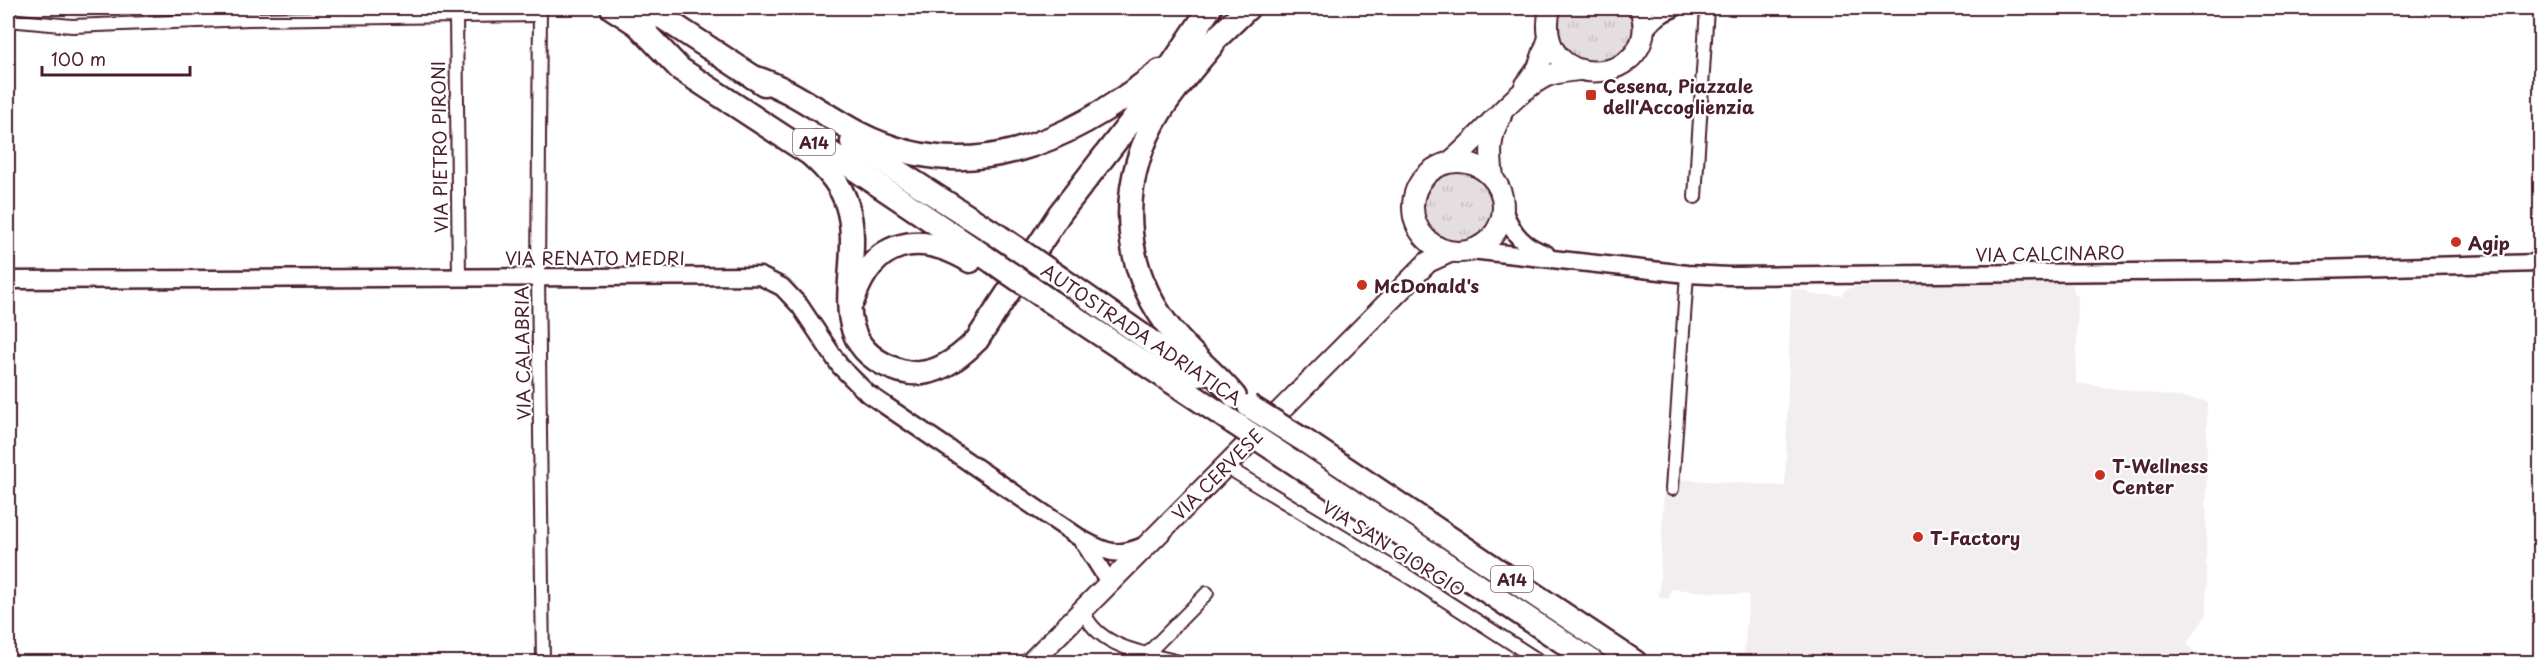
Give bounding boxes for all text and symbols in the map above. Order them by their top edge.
scale bar [42,39,190,77]
text: 100 m [51,45,106,72]
street label: VIA PIETRO PIRONI [424,61,454,233]
place label: Cesena, Piazzale dell'Accoglienzia [1603,72,1755,120]
marker: Cesena, Piazzale dell'Accoglienzia [1584,88,1598,102]
road number: A14 [793,129,835,155]
place label: Agip [2468,229,2510,256]
marker: Agip [2449,235,2463,249]
street label: VIA CALCINARO [1975,238,2125,268]
street label: VIA RENATO MEDRI [505,244,685,271]
street label: AUTOSTRADA ADRIATICA [1036,257,1248,411]
place label: McDonald's [1374,272,1480,299]
marker: McDonald's [1355,278,1369,292]
street label: VIA CALABRIA [507,285,537,420]
street label: VIA CERVESE [1165,422,1269,526]
place label: T-Wellness Center [2112,452,2208,500]
marker: T-Wellness Center [2093,468,2107,482]
street label: VIA SAN GIORGIO [1317,493,1471,603]
place label: T-Factory [1930,524,2020,551]
marker: T-Factory [1911,530,1925,544]
road number: A14 [1491,566,1533,592]

